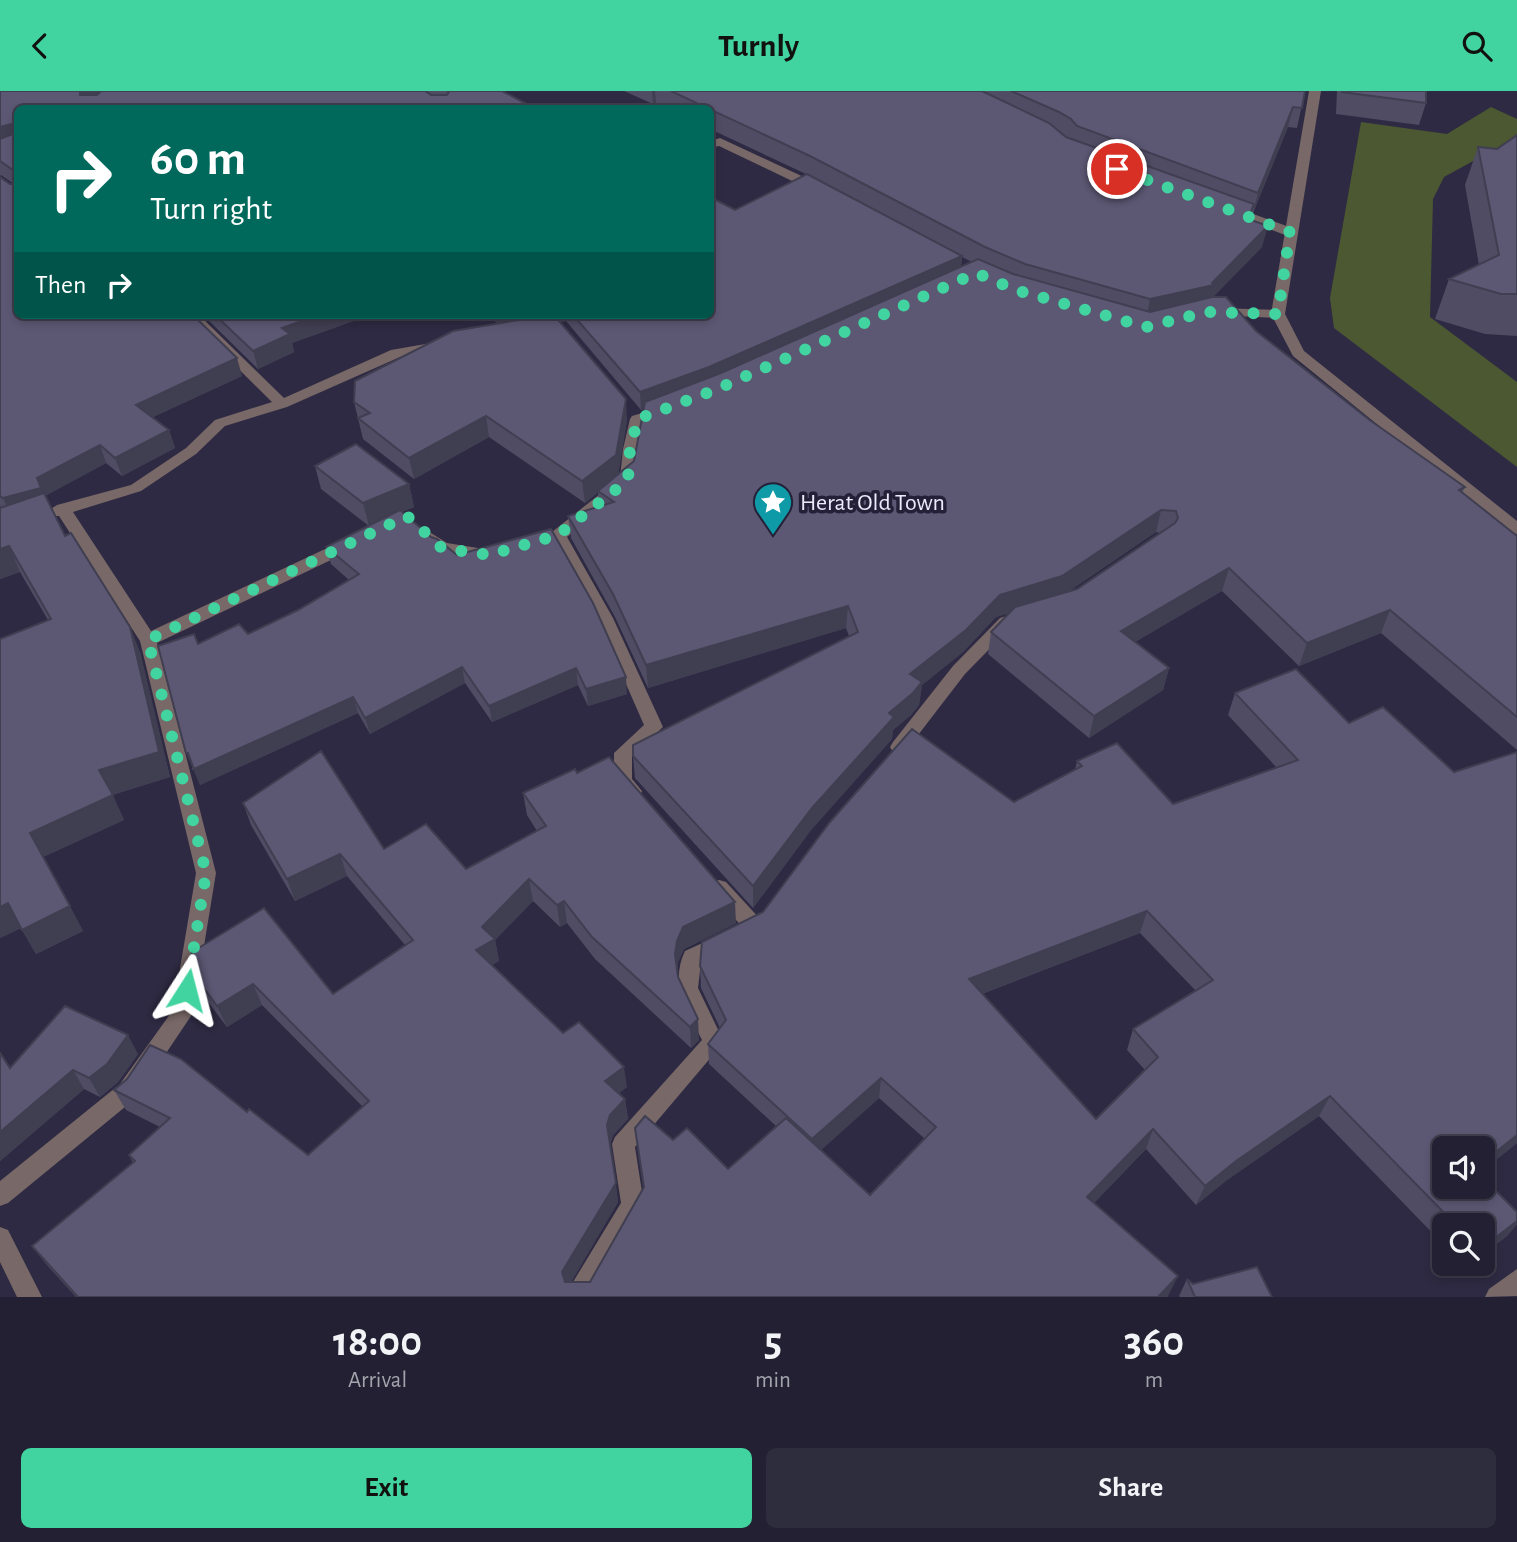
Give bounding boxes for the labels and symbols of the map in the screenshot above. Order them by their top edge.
pin [1087,139,1147,199]
place icon: Herat Old Town [752,481,794,536]
place label: Herat Old Town [800,491,945,515]
position arrow [150,953,224,1027]

